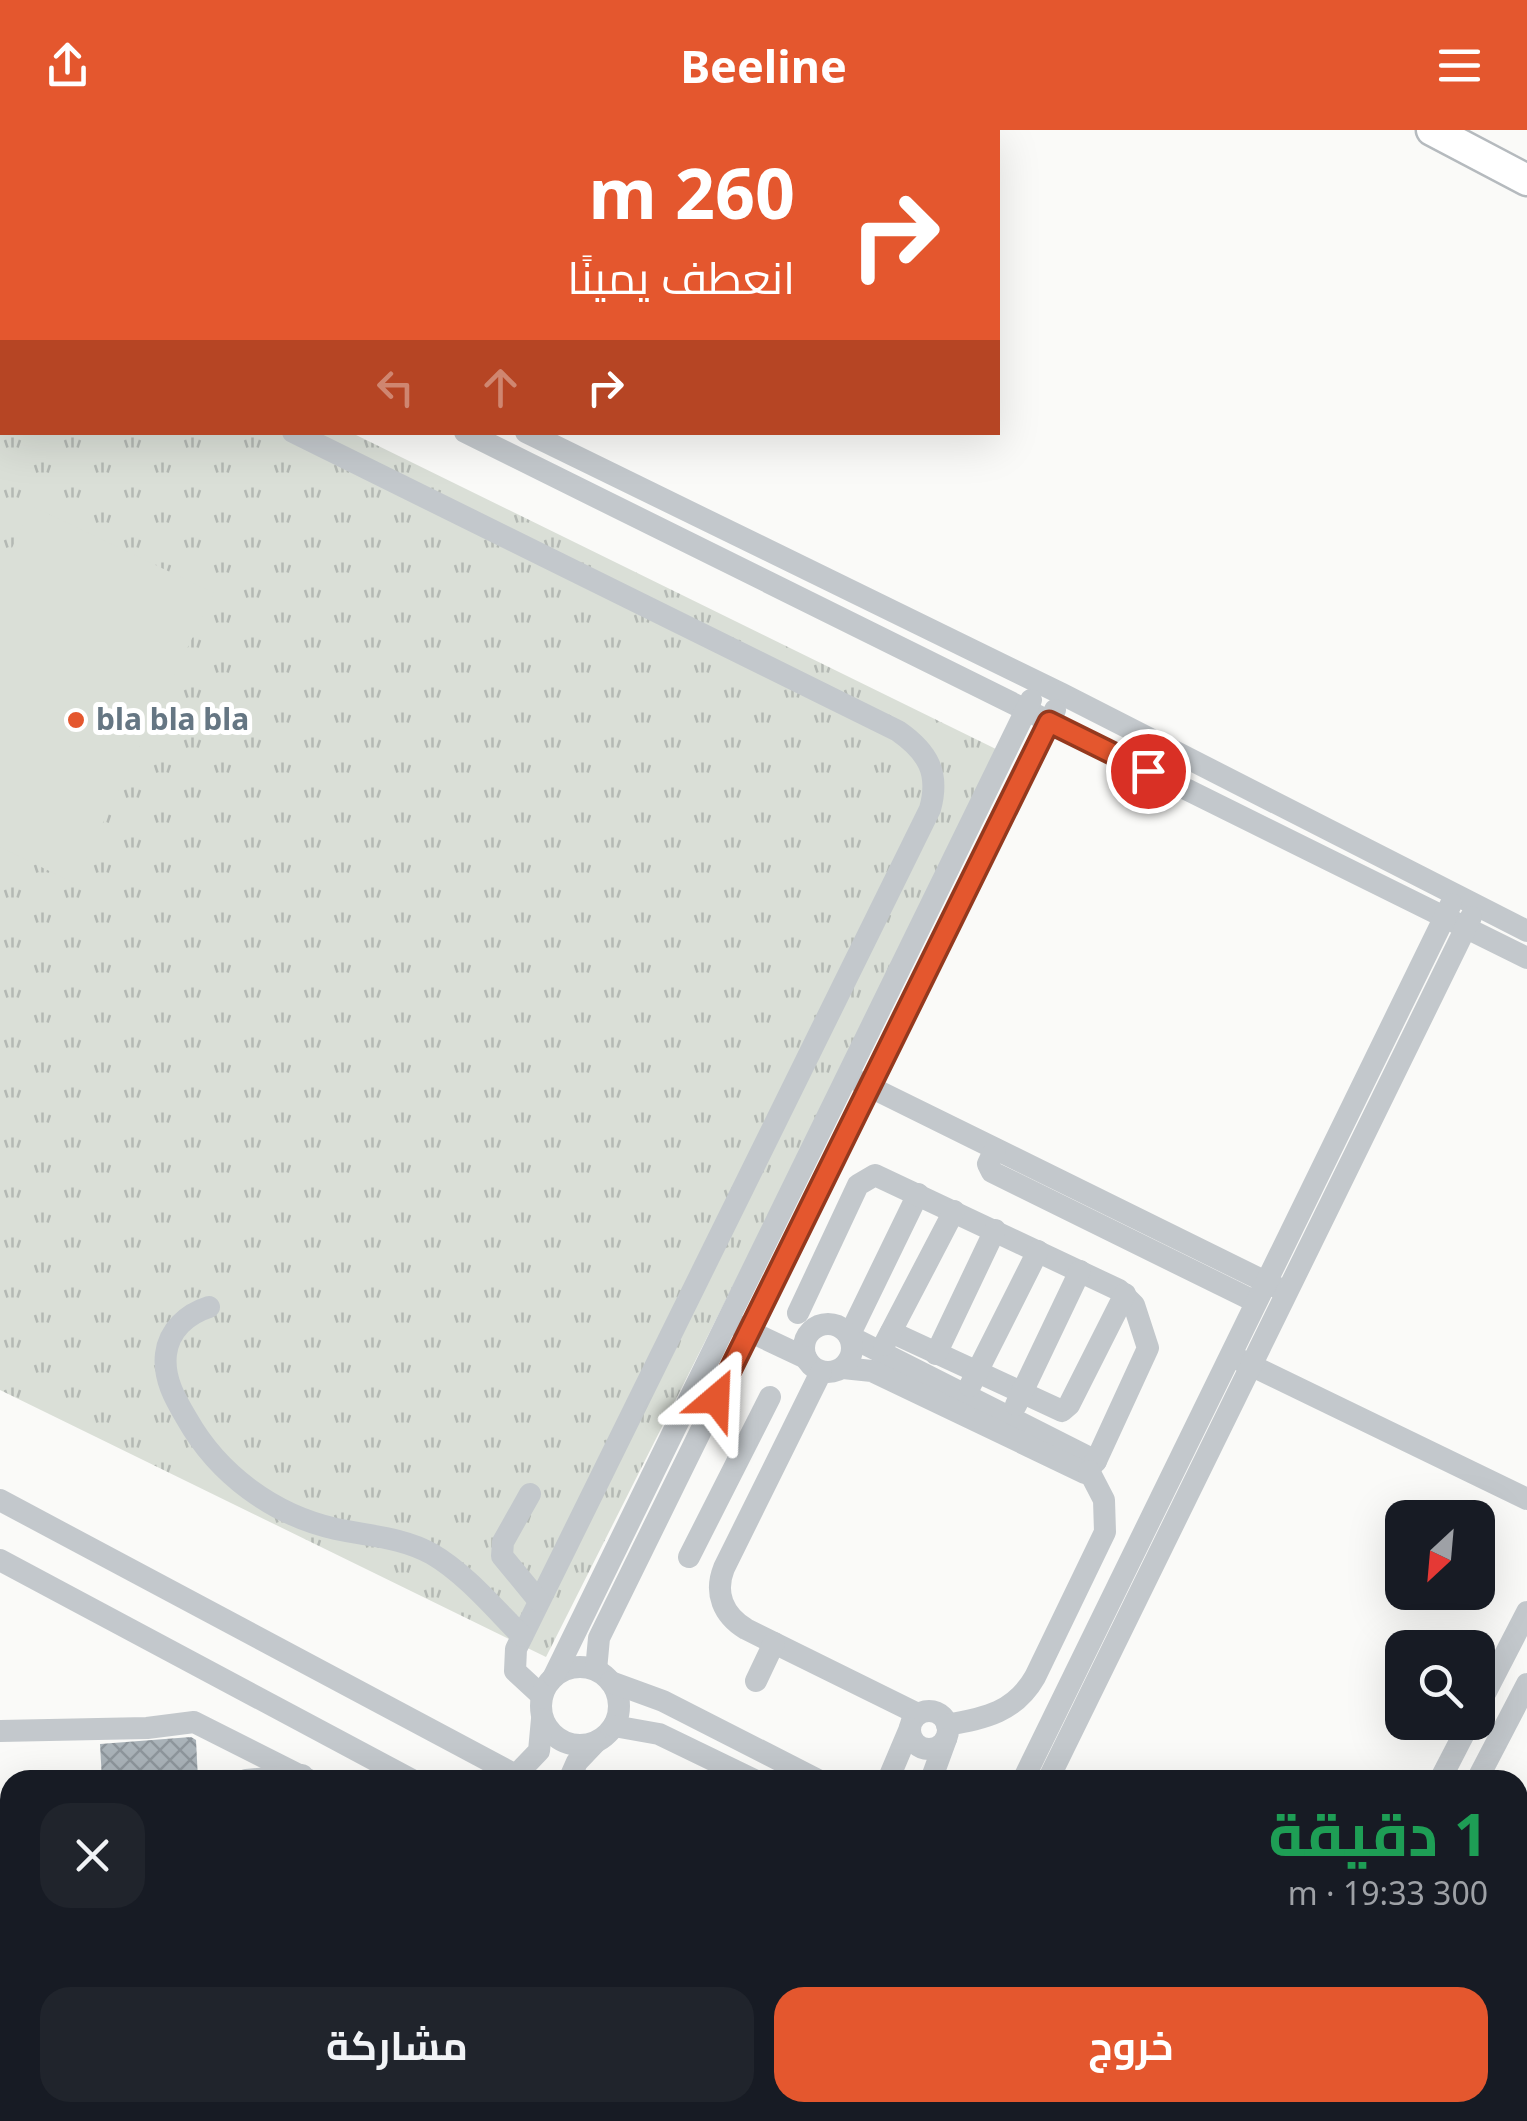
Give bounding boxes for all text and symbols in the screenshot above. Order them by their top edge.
text: Beeline [680,35,847,96]
icon: share [40,38,95,93]
icon: menu [1432,38,1487,93]
text: 260 m [588,144,795,240]
icon: right [830,170,960,300]
text: انعطف يمينًا [567,246,795,307]
icon: left [368,360,423,415]
icon: ahead [473,360,528,415]
icon: right [578,360,633,415]
place label: bla bla bla [96,698,249,739]
marker: bla bla bla [65,709,87,731]
pin [1106,729,1191,814]
icon: arrive [1121,744,1176,799]
position arrow [664,1347,768,1451]
north arrow [1385,1500,1495,1610]
map controls [1385,1500,1495,1740]
button: search [1385,1630,1495,1740]
text: 1 دقيقة [1268,1792,1488,1874]
button: close [40,1803,145,1908]
text: 300 m · 19:33 [1288,1871,1488,1914]
button: مشاركة [40,1987,754,2102]
button: خروج [774,1987,1488,2102]

